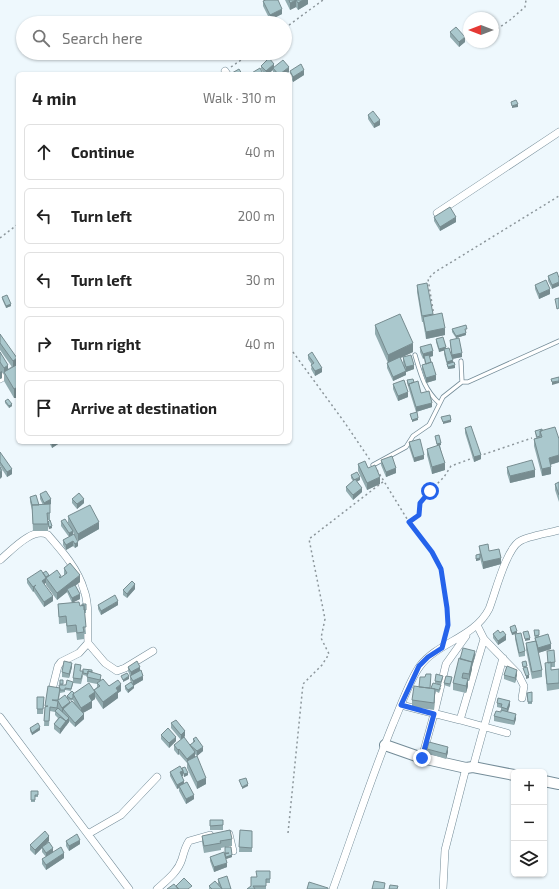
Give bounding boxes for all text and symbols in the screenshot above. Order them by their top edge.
north arrow [463,12,499,48]
search box [16,16,292,60]
icon: search [30,27,52,49]
text: Search here [62,29,143,47]
text: 4 min [32,88,76,108]
text: Walk · 310 m [203,90,276,106]
icon: ahead [33,141,55,163]
text: Continue [71,143,134,161]
text: 40 m [245,144,275,160]
icon: left [33,205,55,227]
text: Turn left [71,207,132,225]
text: 200 m [238,208,275,224]
icon: left [33,269,55,291]
text: Turn left [71,271,132,289]
text: 30 m [246,272,275,288]
icon: right [33,333,55,355]
text: Turn right [71,335,141,353]
text: 40 m [245,336,275,352]
icon: arrive [33,397,55,419]
text: Arrive at destination [71,399,217,417]
route start [421,482,439,500]
route end [413,749,431,767]
map controls [511,769,547,877]
button: + [511,769,547,805]
button: − [511,805,547,841]
button: layers [511,841,547,877]

